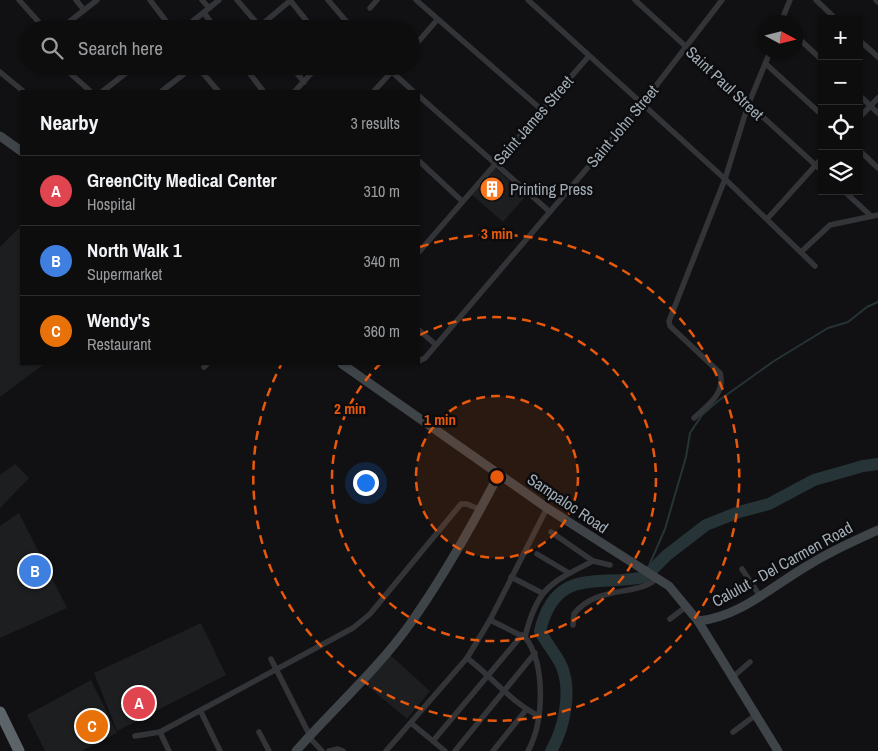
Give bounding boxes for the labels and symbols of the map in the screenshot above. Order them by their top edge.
north arrow [758,15,803,60]
street label: Saint Paul Street [681,41,769,125]
street label: Saint James Street [488,70,578,169]
street label: Saint John Street [581,80,663,172]
building icon: Printing Press [479,176,505,202]
place label: Printing Press [510,178,593,200]
text: 3 min [481,223,513,244]
text: 2 min [334,398,366,419]
text: 1 min [424,409,456,430]
centre of rings [488,468,506,486]
street label: Sampaloc Road [523,468,613,538]
your location [353,470,379,496]
street label: Calulut - Del Carmen Road [708,516,856,612]
pin: B [19,552,51,590]
pin: A [123,684,155,722]
pin: C [76,707,108,745]

